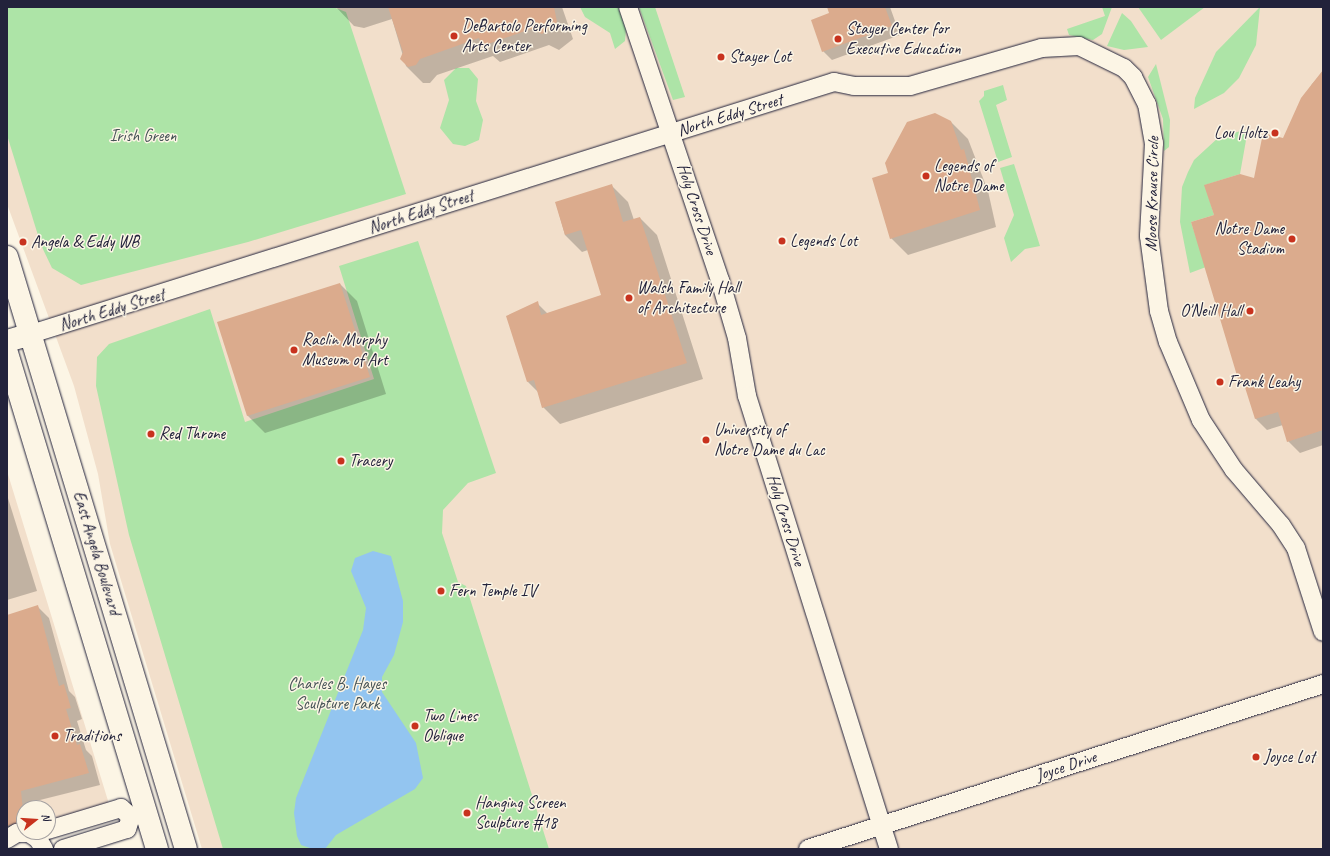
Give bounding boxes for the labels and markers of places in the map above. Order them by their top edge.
place label: DeBartolo Performing Arts Center [462,16,586,56]
place label: Stayer Center for Executive Education [846,19,960,59]
marker: DeBartolo Performing Arts Center [449,31,459,41]
marker: Stayer Center for Executive Education [833,34,843,44]
place label: Stayer Lot [729,47,791,67]
marker: Stayer Lot [716,52,726,62]
place label: Lou Holtz [1214,123,1267,143]
marker: Lou Holtz [1270,128,1280,138]
place label: Legends of Notre Dame [934,156,1004,196]
marker: Legends of Notre Dame [921,171,931,181]
place label: Notre Dame Stadium [1214,219,1284,259]
place label: Legends Lot [790,231,857,251]
place label: Angela & Eddy WB [31,232,139,252]
marker: Notre Dame Stadium [1287,234,1297,244]
marker: Legends Lot [777,236,787,246]
marker: Angela & Eddy WB [18,237,28,247]
place label: Walsh Family Hall of Architecture [637,278,740,318]
marker: Walsh Family Hall of Architecture [624,293,634,303]
place label: O'Neill Hall [1180,301,1242,321]
marker: O'Neill Hall [1245,306,1255,316]
place label: Raclin Murphy Museum of Art [302,330,388,370]
marker: Raclin Murphy Museum of Art [289,345,299,355]
place label: Frank Leahy [1228,372,1300,392]
marker: Frank Leahy [1215,377,1225,387]
place label: University of Notre Dame du Lac [714,420,826,460]
place label: Red Throne [159,424,226,444]
marker: Red Throne [146,429,156,439]
marker: University of Notre Dame du Lac [701,435,711,445]
place label: Tracery [349,451,392,471]
marker: Tracery [336,456,346,466]
place label: Fern Temple IV [449,581,536,601]
marker: Fern Temple IV [436,586,446,596]
place label: Two Lines Oblique [423,706,478,746]
marker: Two Lines Oblique [410,721,420,731]
place label: Traditions [63,726,121,746]
marker: Traditions [50,731,60,741]
place label: Joyce Lot [1264,747,1315,767]
marker: Joyce Lot [1251,752,1261,762]
place label: Hanging Screen Sculpture #18 [475,793,565,833]
marker: Hanging Screen Sculpture #18 [462,808,472,818]

